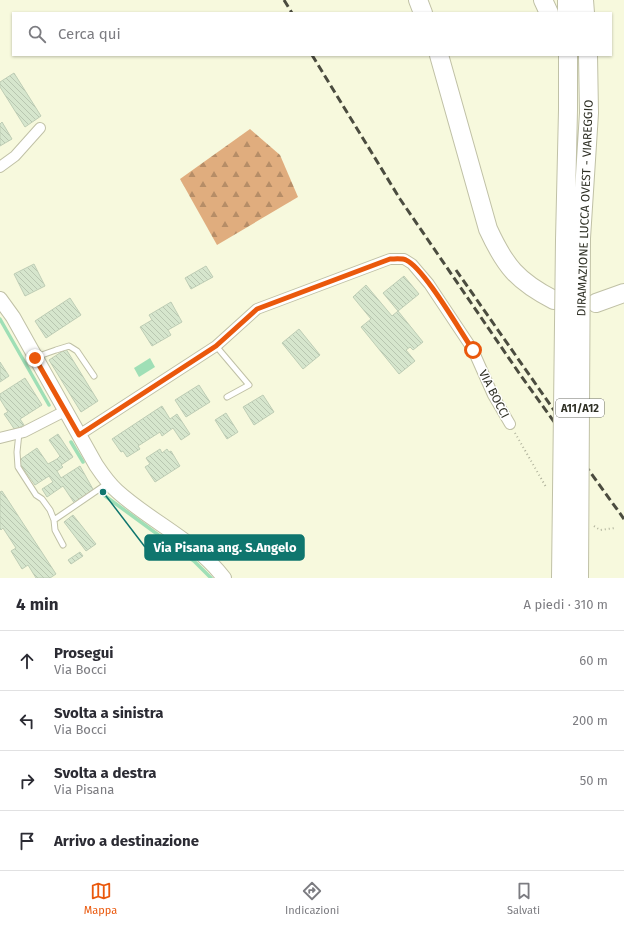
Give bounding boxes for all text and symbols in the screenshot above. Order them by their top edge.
search box [12,12,612,56]
icon: search [26,23,48,45]
text: Cerca qui [58,25,121,43]
street label: DIRAMAZIONE LUCCA OVEST - VIAREGGIO [574,99,596,317]
route start [464,341,482,359]
route end [26,349,44,367]
street label: VIA BOCCI [476,367,512,421]
road number: A11/A12 [556,399,604,417]
callout: Via Pisana ang. S.Angelo [145,535,304,560]
text: Via Pisana ang. S.Angelo [153,540,297,555]
text: 4 min [16,594,59,615]
text: A piedi · 310 m [524,597,608,612]
text: Prosegui [54,644,113,662]
icon: ahead [16,650,38,672]
text: 60 m [579,653,608,668]
text: Via Bocci [54,662,107,677]
text: Svolta a sinistra [54,704,164,722]
icon: left [16,710,38,732]
text: 200 m [572,713,608,728]
text: Via Bocci [54,722,107,737]
text: Svolta a destra [54,764,156,782]
icon: right [16,770,38,792]
text: 50 m [580,773,608,788]
text: Via Pisana [54,782,114,797]
icon: arrive [16,830,38,852]
text: Arrivo a destinazione [54,832,199,850]
tab: Mappa [84,880,117,917]
tab: Indicazioni [285,880,339,917]
tab: Salvati [507,880,540,917]

